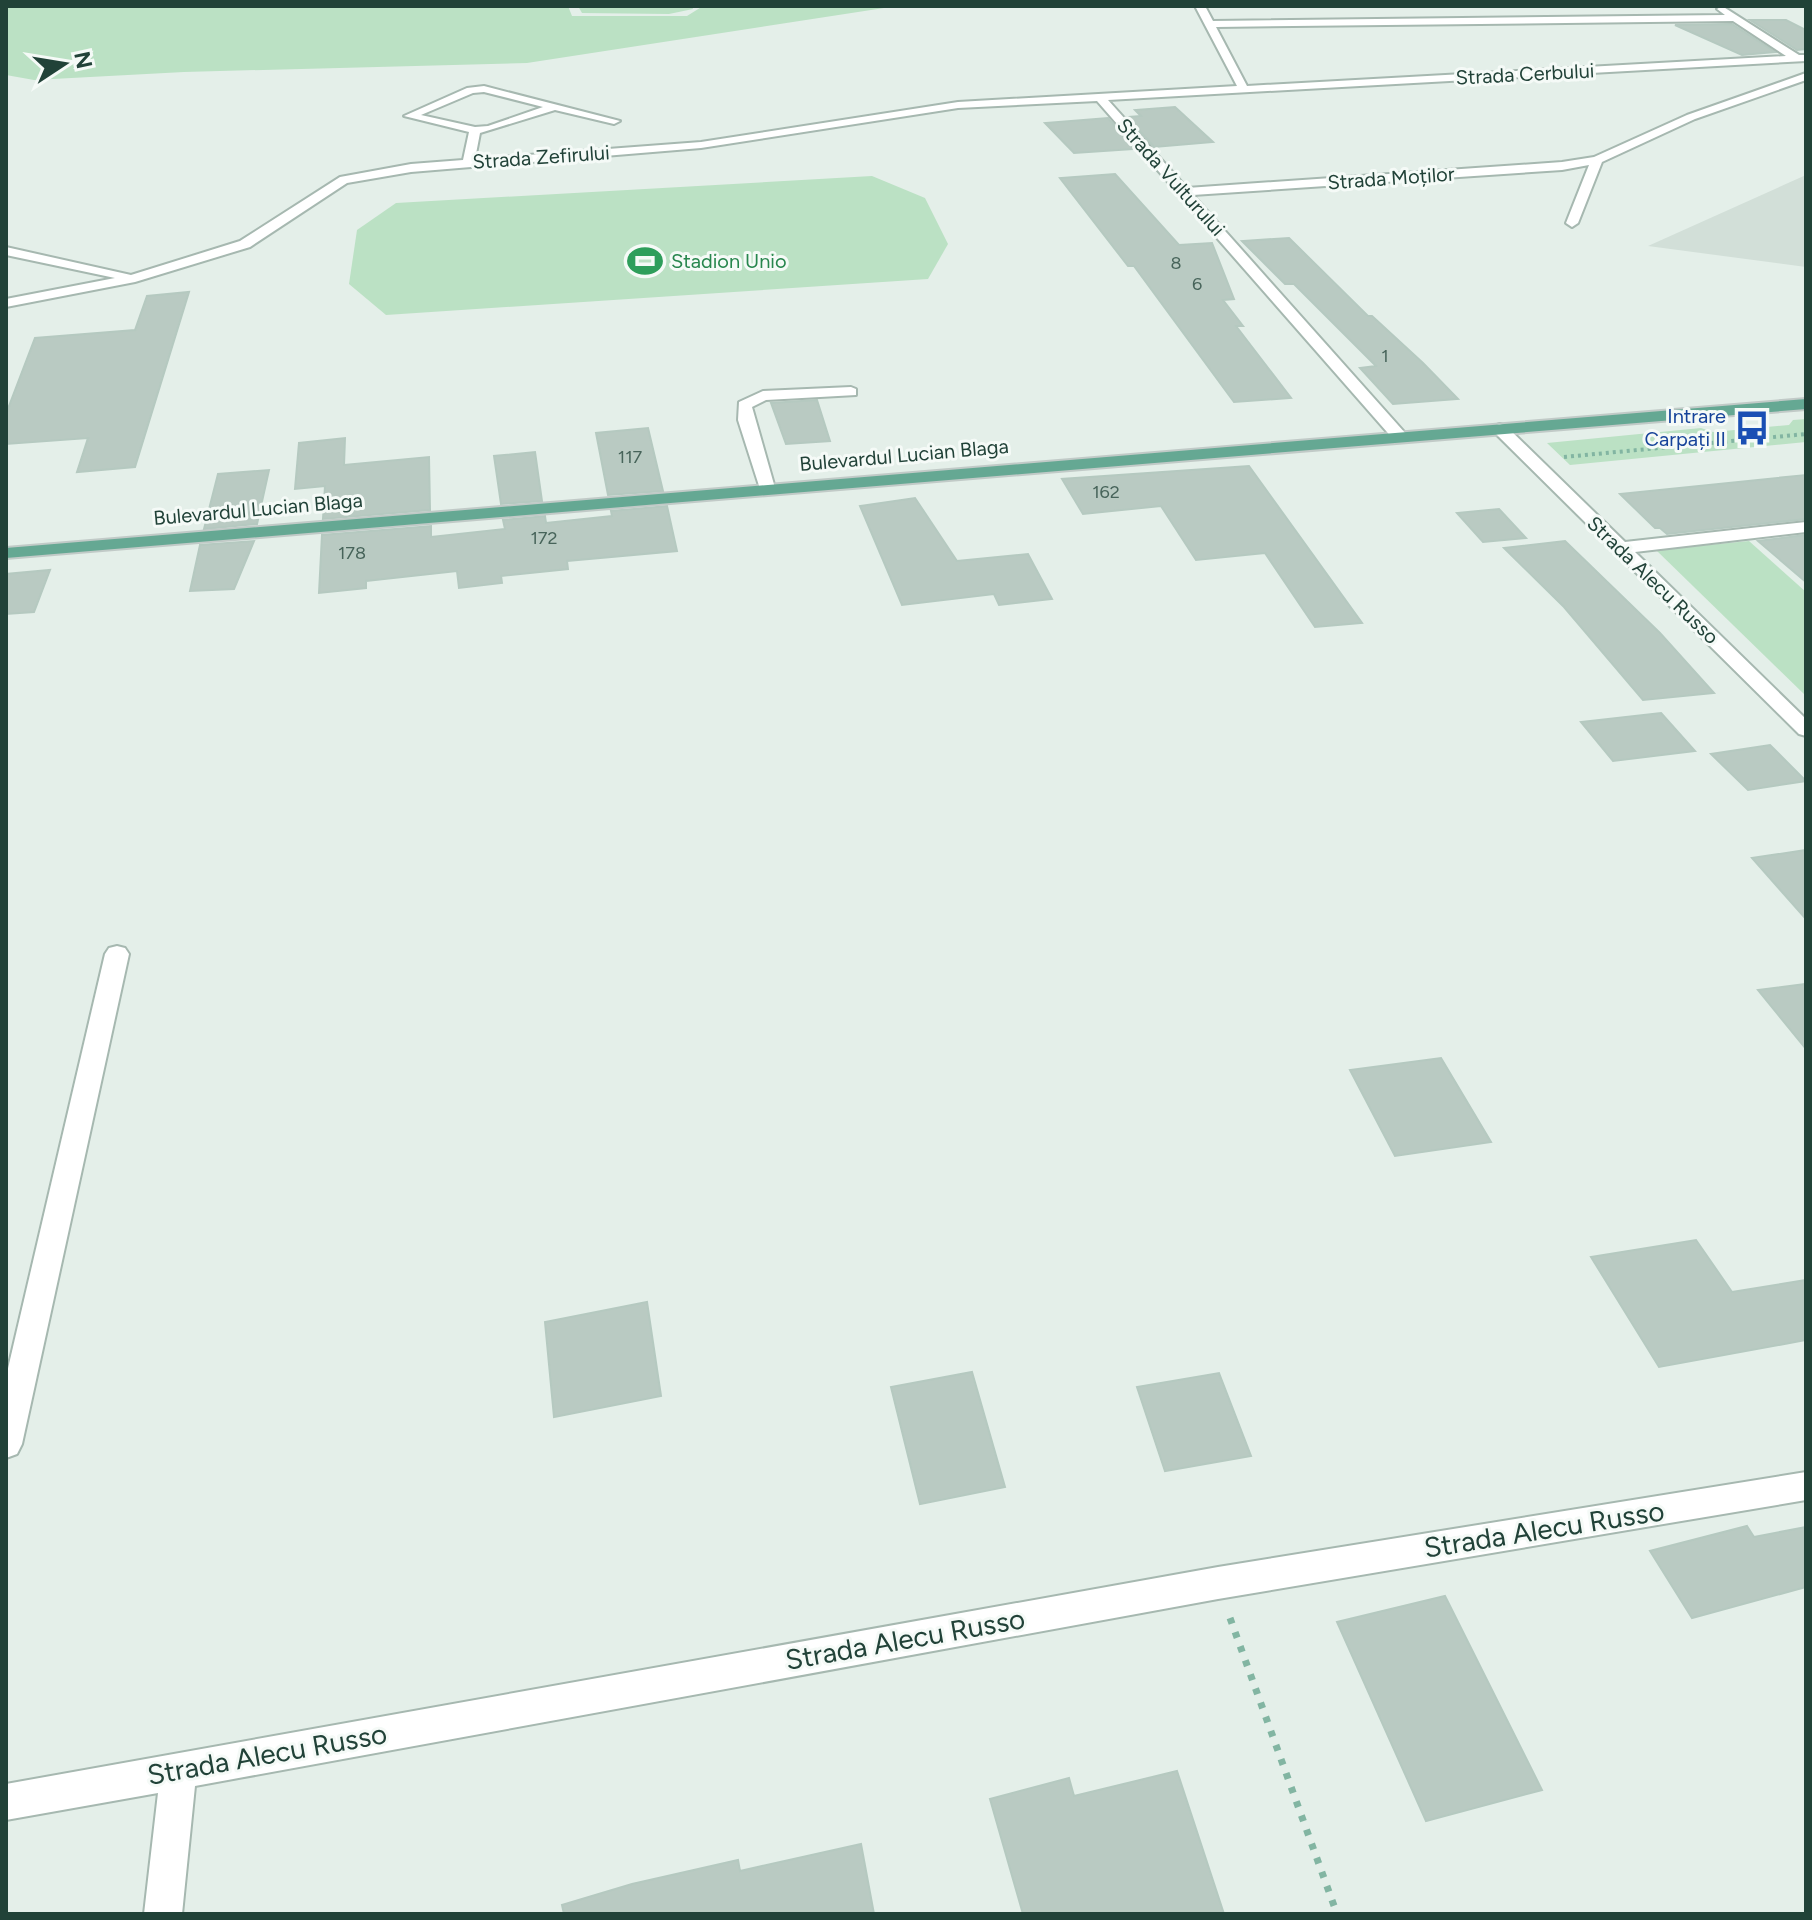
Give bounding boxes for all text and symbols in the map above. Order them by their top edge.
north arrow [24,24,104,104]
text: N [68,49,98,71]
street label: Strada Cerbului [1455,58,1595,90]
street label: Strada Vulturului [1112,113,1230,241]
street label: Strada Zefirului [472,140,610,174]
street label: Strada Moților [1327,162,1455,194]
sports icon: Stadion Unio [626,242,664,280]
place label: Stadion Unio [671,249,787,273]
house number: 8 [1170,252,1182,274]
house number: 6 [1192,273,1202,295]
house number: 1 [1381,345,1389,367]
place label: Intrare Carpați II [1645,404,1726,451]
bus stop icon: Intrare Carpați II [1733,409,1771,447]
street label: Bulevardul Lucian Blaga [798,434,1010,476]
house number: 117 [618,446,643,468]
house number: 162 [1092,481,1120,503]
street label: Bulevardul Lucian Blaga [152,488,364,530]
street label: Strada Alecu Russo [1582,511,1724,649]
house number: 172 [530,527,558,549]
house number: 178 [338,542,366,564]
street label: Strada Alecu Russo [1421,1493,1667,1565]
street label: Strada Alecu Russo [783,1601,1027,1677]
street label: Strada Alecu Russo [145,1716,389,1792]

